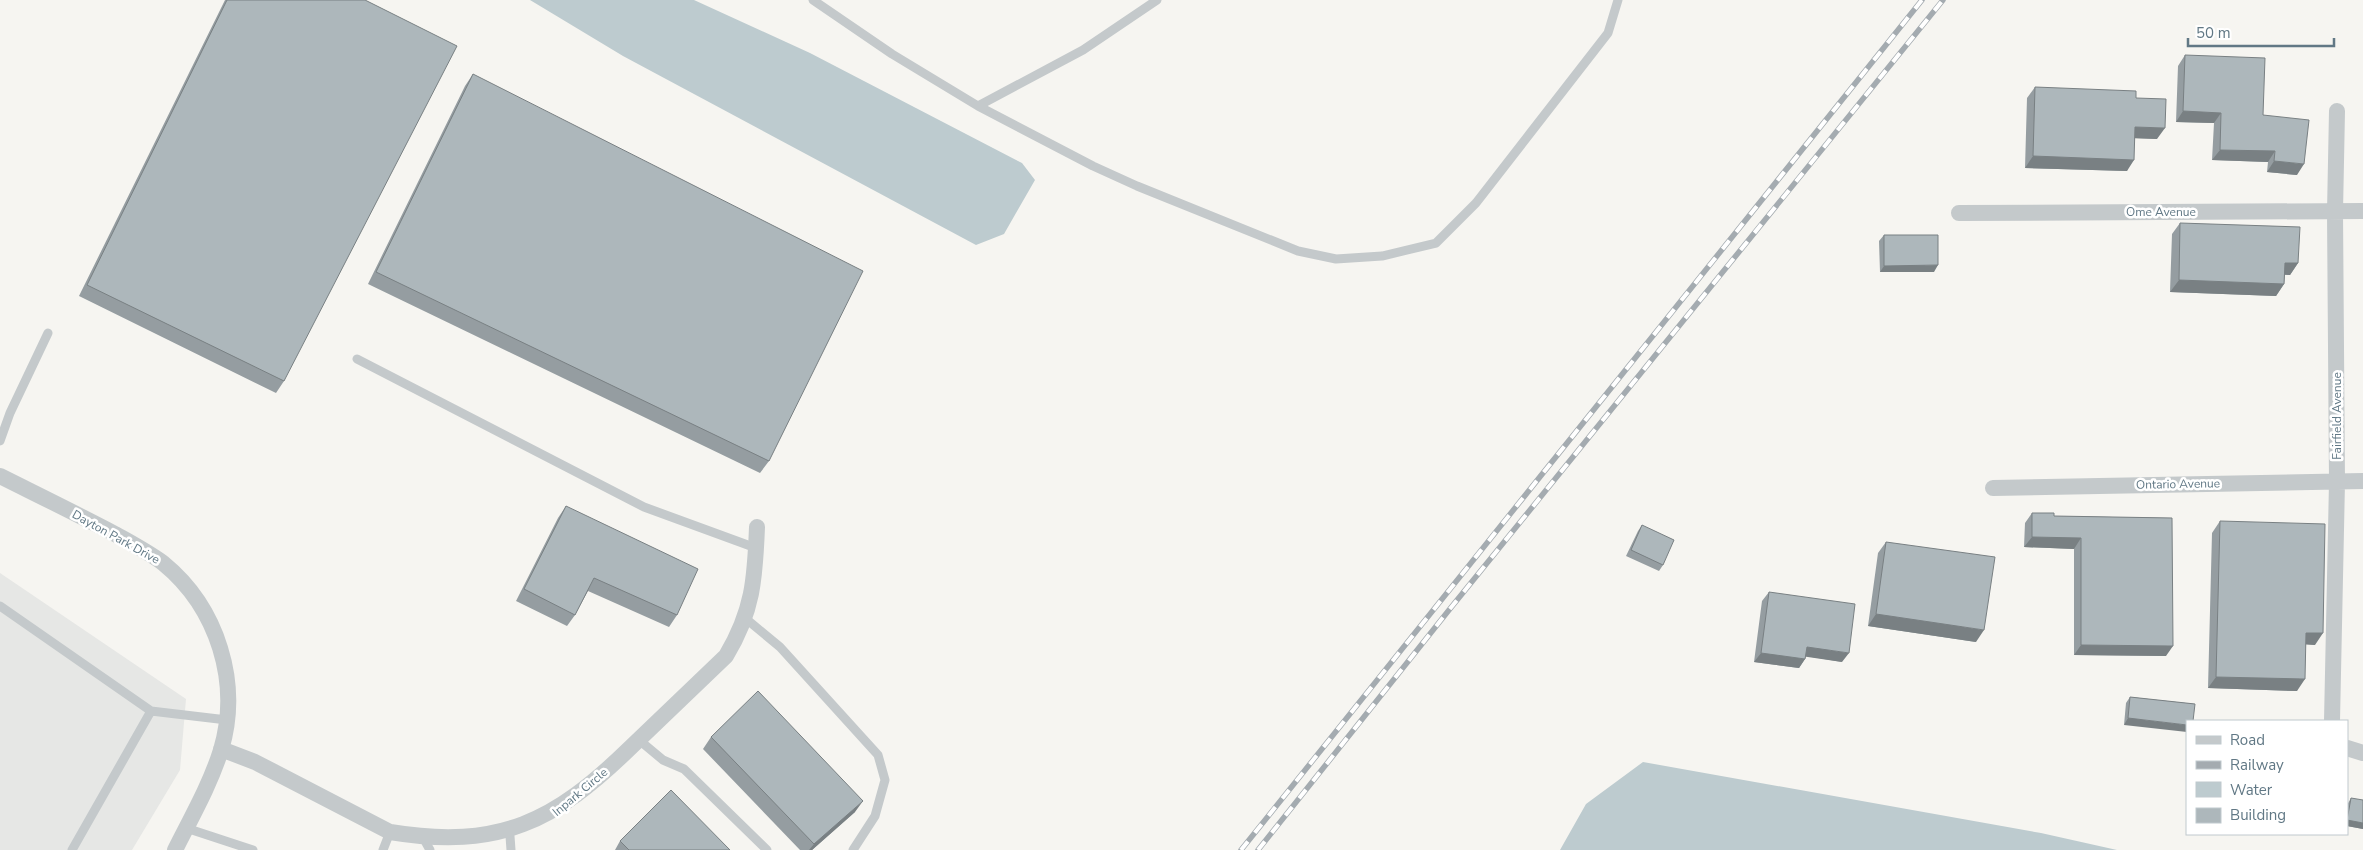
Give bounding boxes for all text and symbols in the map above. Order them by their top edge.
scale bar [2188,15,2334,47]
text: 50 m [2196,23,2231,43]
street label: Ome Avenue [2126,204,2196,220]
street label: Fairfield Avenue [2329,372,2345,460]
street label: Ontario Avenue [2136,475,2220,493]
street label: Dayton Park Drive [69,506,163,568]
legend [2186,720,2348,835]
text: Road [2230,730,2265,750]
text: Railway [2230,755,2284,775]
street label: Inpark Circle [549,764,611,820]
text: Water [2230,780,2273,800]
text: Building [2230,805,2286,825]

